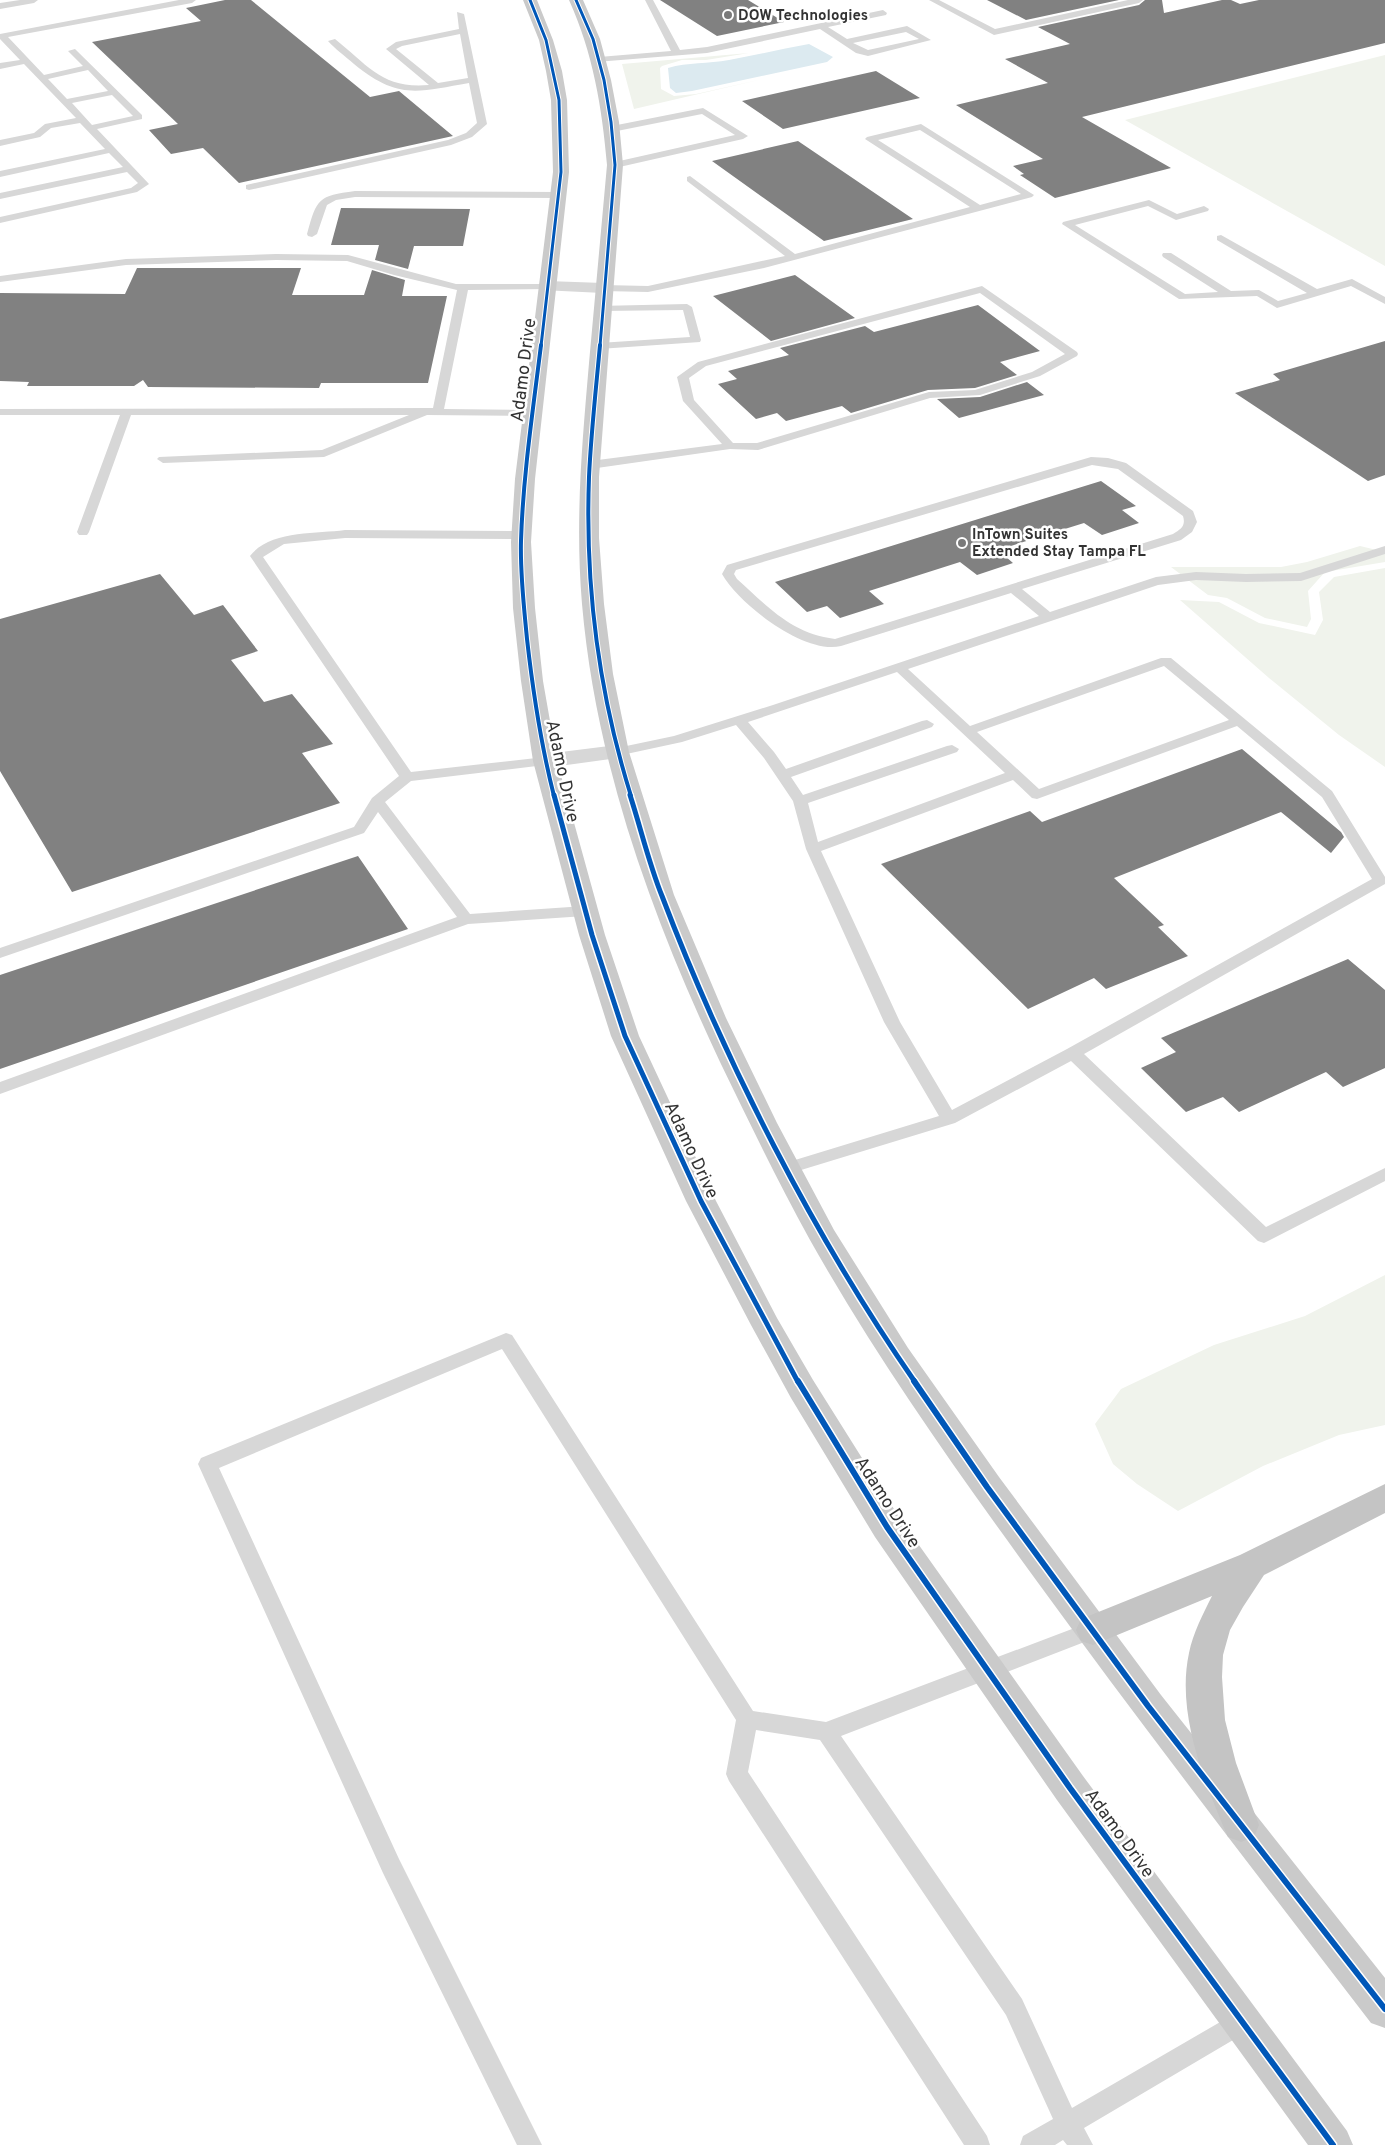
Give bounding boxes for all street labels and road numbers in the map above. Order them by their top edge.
street label: Adamo Drive [507,317,542,423]
street label: Adamo Drive [539,718,584,825]
street label: Adamo Drive [658,1099,723,1203]
street label: Adamo Drive [849,1453,925,1553]
street label: Adamo Drive [1079,1785,1159,1883]

